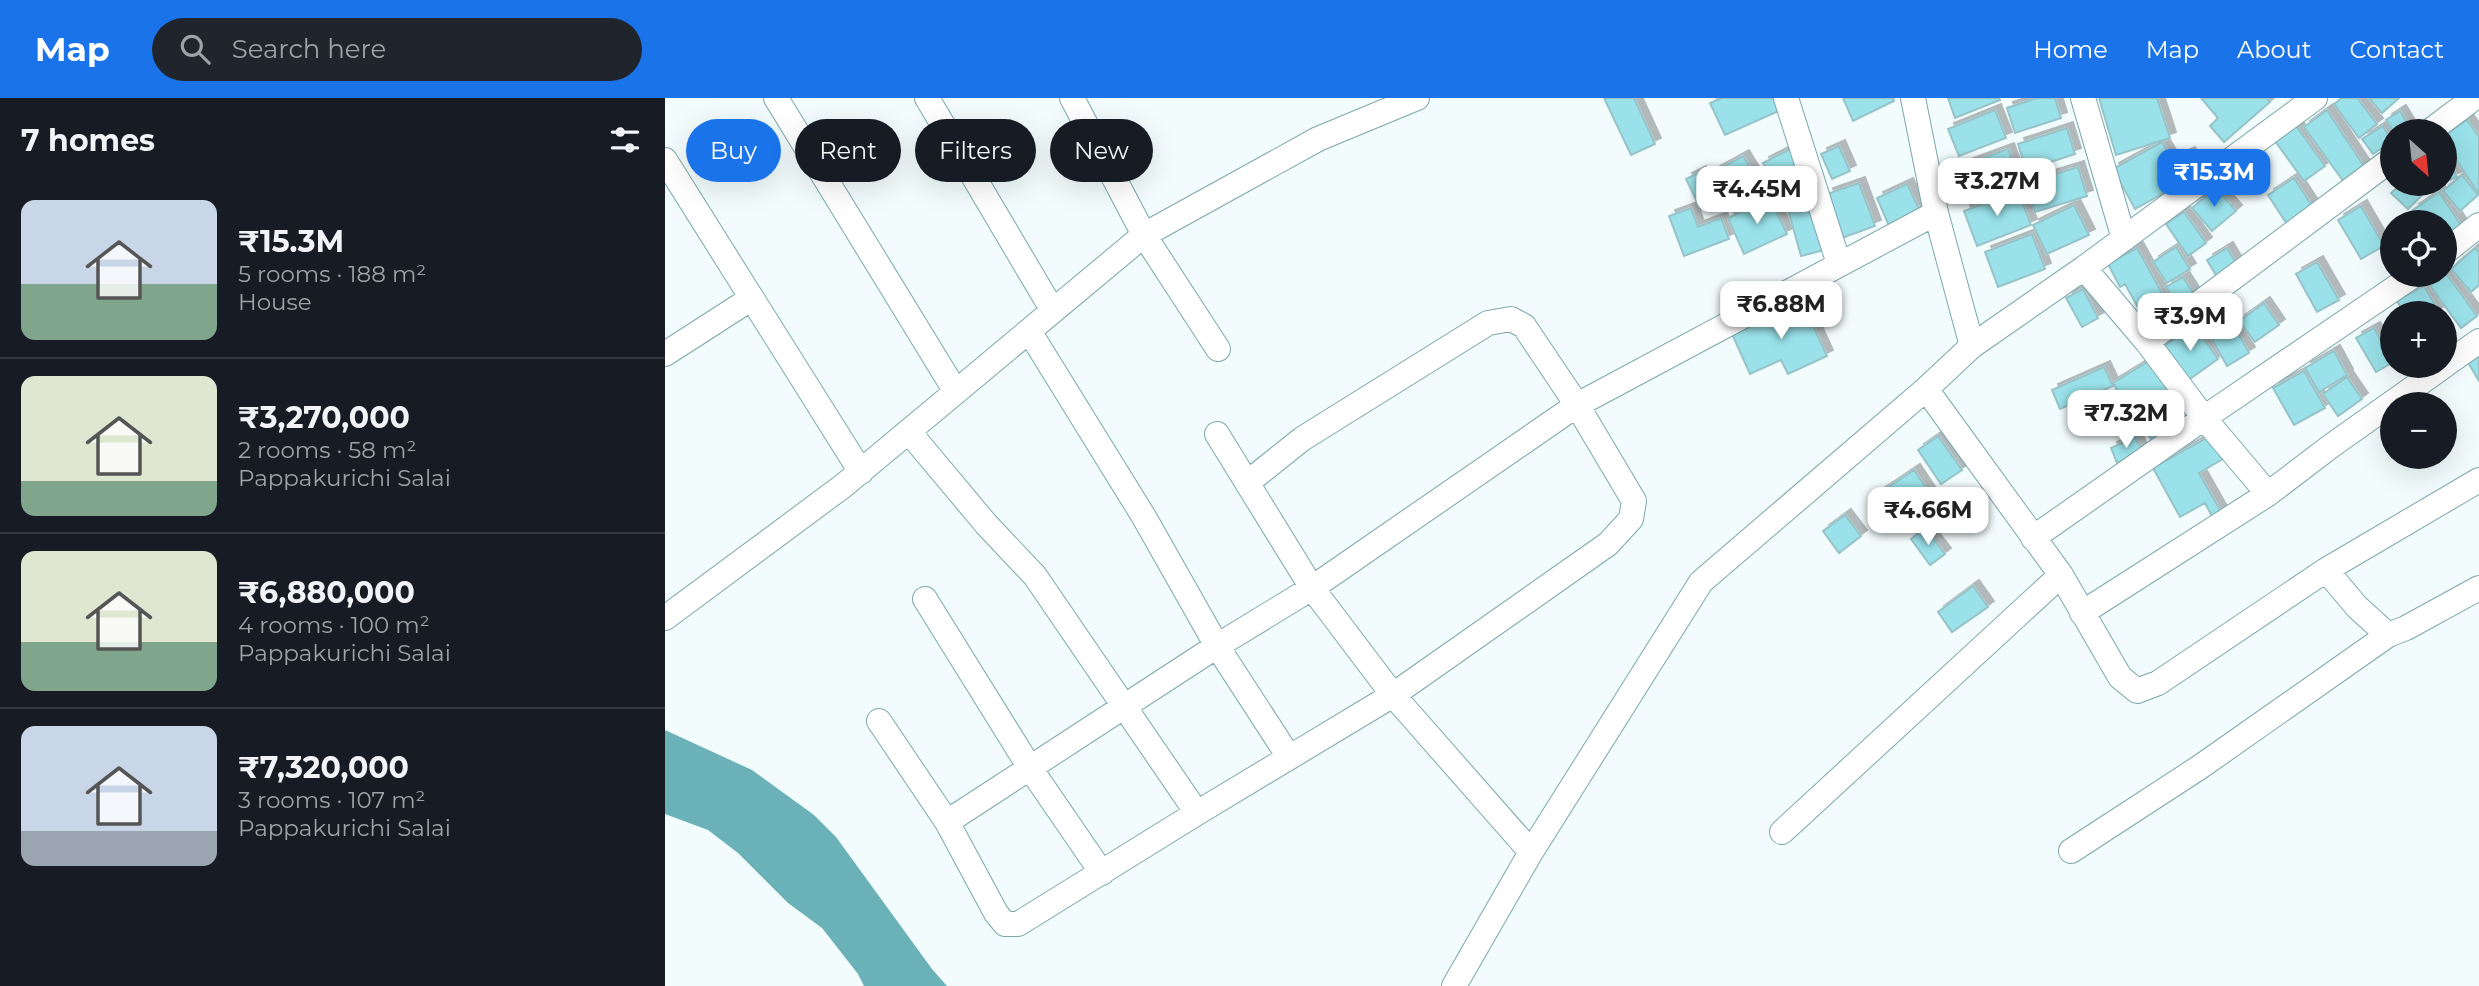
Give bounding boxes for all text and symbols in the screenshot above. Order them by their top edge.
search box [152,18,642,81]
text: Map [35,29,110,69]
icon: search [176,30,214,68]
text: Search here [232,33,386,65]
text: Home [2033,35,2108,64]
text: Map [2146,35,2199,64]
text: About [2237,35,2311,64]
text: Contact [2349,35,2444,64]
chip: Buy [686,119,781,182]
chip: Rent [795,119,901,182]
chip: Filters [915,119,1036,182]
chip: New [1050,119,1153,182]
north arrow [2380,119,2457,196]
map controls [2380,119,2457,469]
icon: filters [606,121,644,159]
text: 7 homes [21,122,155,159]
pin: ₹15.3M [2157,150,2271,209]
pin: ₹3.27M [1940,158,2054,218]
text: ₹15.3M [2173,158,2255,186]
pin: ₹4.45M [1700,166,1814,226]
text: ₹3.27M [1954,167,2040,195]
text: ₹4.45M [1712,175,1802,203]
button: locate [2380,210,2457,287]
text: ₹15.3M [238,223,344,260]
icon: home [77,228,161,312]
text: 5 rooms · 188 m² [238,260,426,288]
pin: ₹6.88M [1724,282,1838,341]
text: House [238,288,312,316]
text: ₹6.88M [1736,290,1826,318]
pin: ₹3.9M [2141,294,2239,353]
button: + [2380,301,2457,378]
text: ₹3.9M [2154,302,2226,330]
pin: ₹7.32M [2069,390,2183,450]
button: − [2380,392,2457,469]
text: ₹3,270,000 [238,399,410,436]
text: ₹7.32M [2083,399,2169,427]
icon: home [77,404,161,488]
text: 2 rooms · 58 m² [238,436,416,464]
text: Pappakurichi Salai [238,464,451,492]
pin: ₹4.66M [1871,488,1985,547]
text: ₹4.66M [1884,496,1972,524]
text: ₹6,880,000 [238,574,415,611]
icon: home [77,579,161,663]
text: 4 rooms · 100 m² [238,611,430,639]
text: Pappakurichi Salai [238,639,451,667]
text: ₹7,320,000 [238,749,409,786]
icon: home [77,754,161,838]
text: 3 rooms · 107 m² [238,786,425,814]
text: Pappakurichi Salai [238,814,451,842]

